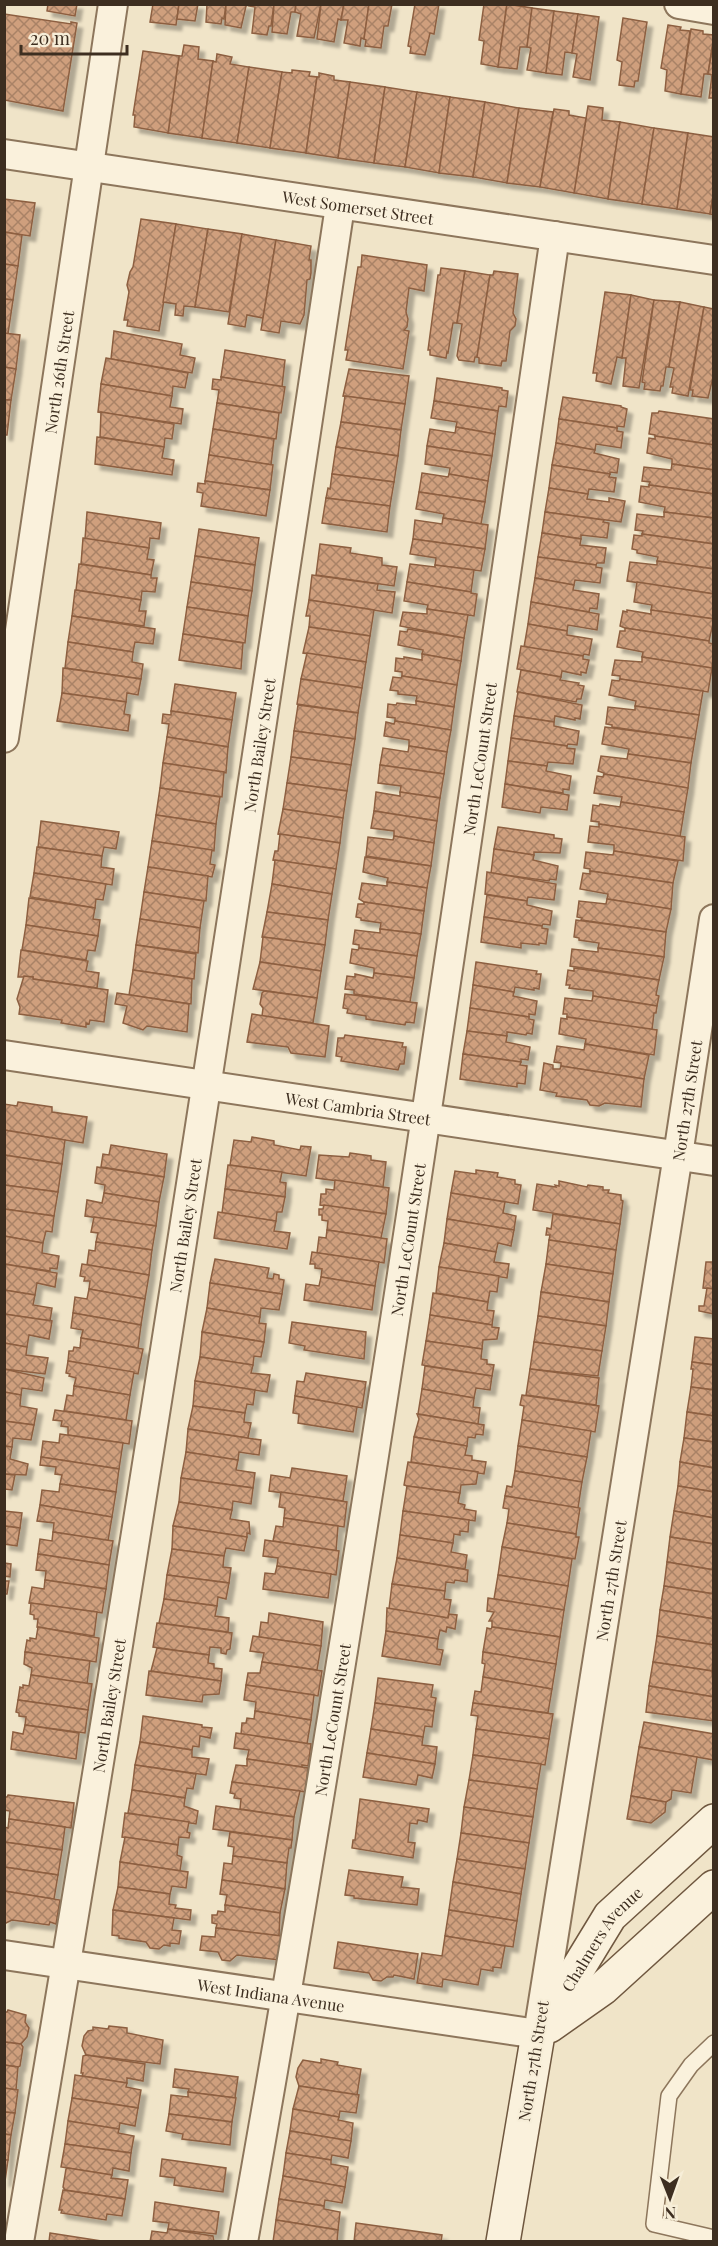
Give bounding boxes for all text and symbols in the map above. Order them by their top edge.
scale bar [21,18,128,56]
text: 20 m [30,26,70,50]
street label: West Somerset Street [280,185,435,229]
street label: North 26th Street [39,309,78,435]
street label: North Bailey Street [238,676,279,814]
street label: North LeCount Street [457,680,501,837]
street label: North 27th Street [667,1038,706,1163]
street label: West Cambria Street [283,1086,433,1129]
street label: North Bailey Street [164,1156,205,1294]
street label: North LeCount Street [385,1161,429,1317]
street label: North 27th Street [590,1518,630,1643]
street label: North Bailey Street [87,1636,130,1774]
street label: North LeCount Street [309,1641,355,1797]
street label: Chalmers Avenue [556,1881,646,1995]
street label: West Indiana Avenue [195,1973,346,2016]
street label: North 27th Street [513,1999,553,2123]
north arrow [640,2168,700,2228]
text: N [664,2203,676,2224]

